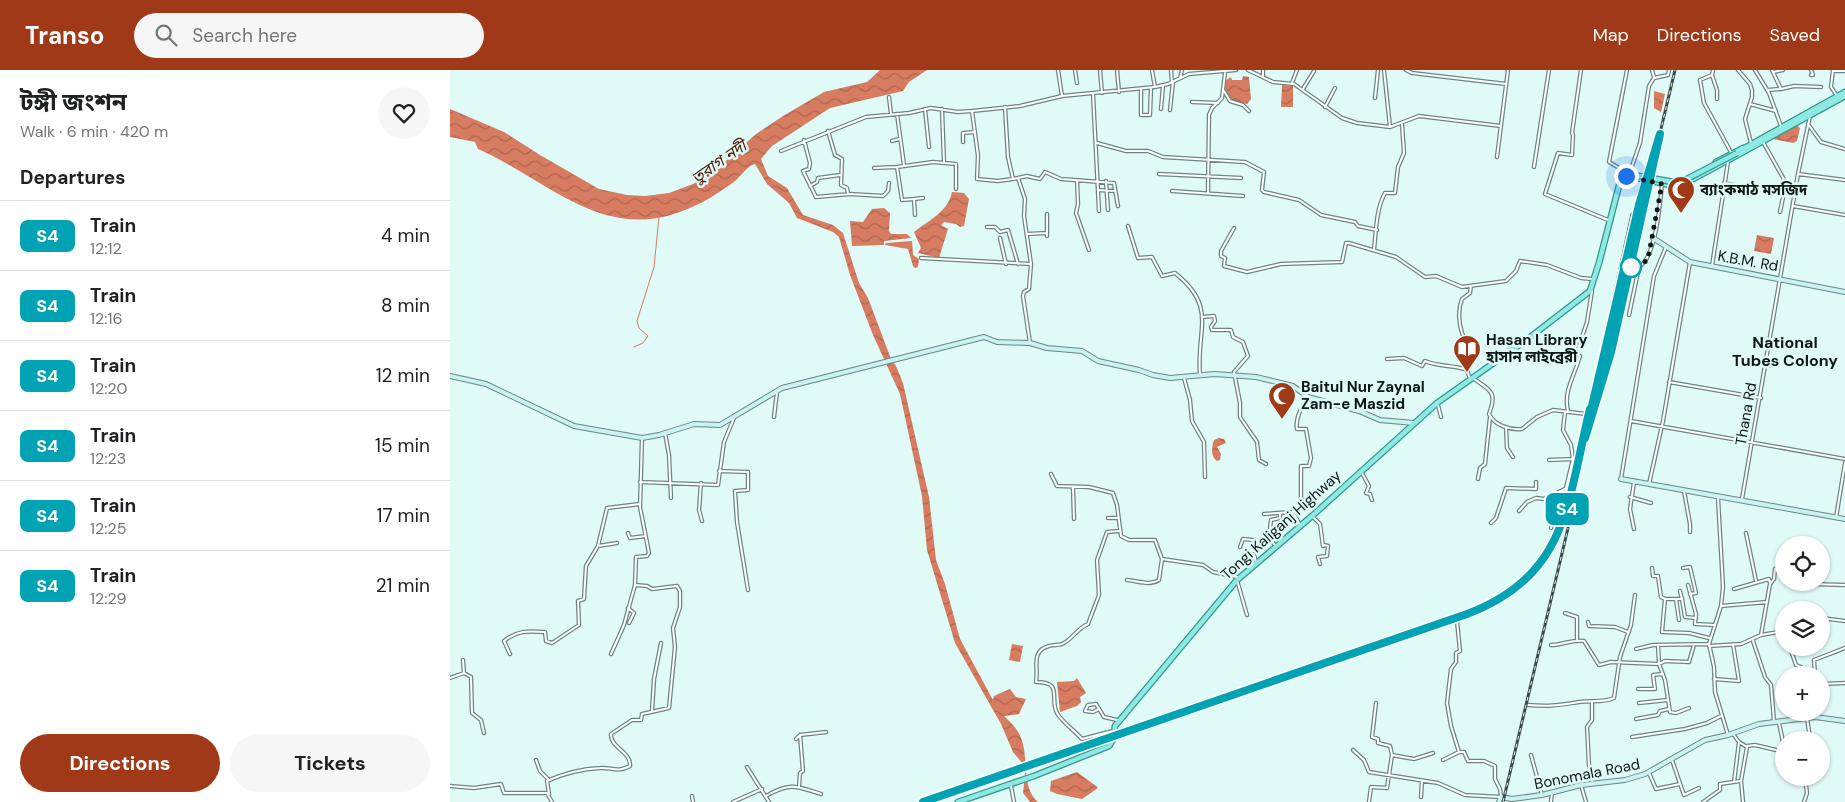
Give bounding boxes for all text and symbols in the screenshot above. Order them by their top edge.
search box [134,13,484,58]
text: Transo [25,20,104,51]
icon: search [152,21,180,49]
text: Search here [192,23,297,48]
text: Map [1593,23,1629,47]
text: Directions [1657,23,1742,47]
text: Saved [1770,23,1820,47]
text: টঙ্গী জংশন [20,86,127,117]
button: heart [378,87,430,139]
text: Walk · 6 min · 420 m [20,121,168,142]
water label: তুরাগ নদী [687,134,753,189]
your location [1614,164,1639,189]
text: Departures [20,165,125,190]
mosque icon: ব্যাংকমাঠ মসজিদ [1666,175,1696,214]
place label: ব্যাংকমাঠ মসজিদ [1699,180,1808,200]
text: Train [90,213,136,238]
text: 4 min [381,223,430,248]
text: S4 [36,224,59,248]
text: 12:12 [90,238,122,259]
street label: K.B.M. Rd [1716,246,1780,276]
unlabelled marker [1620,256,1642,278]
text: Train [90,283,136,308]
text: 8 min [381,293,430,318]
text: S4 [36,294,59,318]
text: 12:16 [90,308,122,329]
place label: Hasan Library হাসান লাইব্রেরী [1485,330,1587,367]
district label: National Tubes Colony [1732,332,1838,371]
library icon: Hasan Library হাসান লাইব্রেরী [1452,334,1482,373]
text: Train [90,353,136,378]
text: 12 min [376,363,430,388]
text: S4 [36,364,59,388]
place label: Baitul Nur Zaynal Zam-e Maszid [1301,377,1425,414]
text: 12:20 [90,378,127,399]
mosque icon: Baitul Nur Zaynal Zam-e Maszid [1267,381,1297,420]
street label: Thana Rd [1731,381,1761,447]
text: Train [90,423,136,448]
text: 15 min [375,433,430,458]
text: S4 [36,434,59,458]
text: 12:23 [90,448,126,469]
street label: Tongi Kaliganj Highway [1217,465,1346,584]
text: Train [90,493,136,518]
line badge: S4 [1544,493,1590,525]
text: S4 [1556,497,1578,521]
text: 17 min [376,503,430,528]
text: S4 [36,504,59,528]
text: 12:25 [90,518,126,539]
map controls [1775,536,1830,786]
button: locate [1775,536,1830,591]
text: Train [90,563,136,588]
text: 21 min [376,573,430,598]
text: S4 [36,574,59,598]
text: 12:29 [90,588,127,609]
button: layers [1775,601,1830,656]
button: + [1775,666,1830,721]
button: − [1775,731,1830,786]
button: Directions [20,734,220,792]
button: Tickets [230,734,430,792]
street label: Bonomala Road [1532,754,1642,794]

